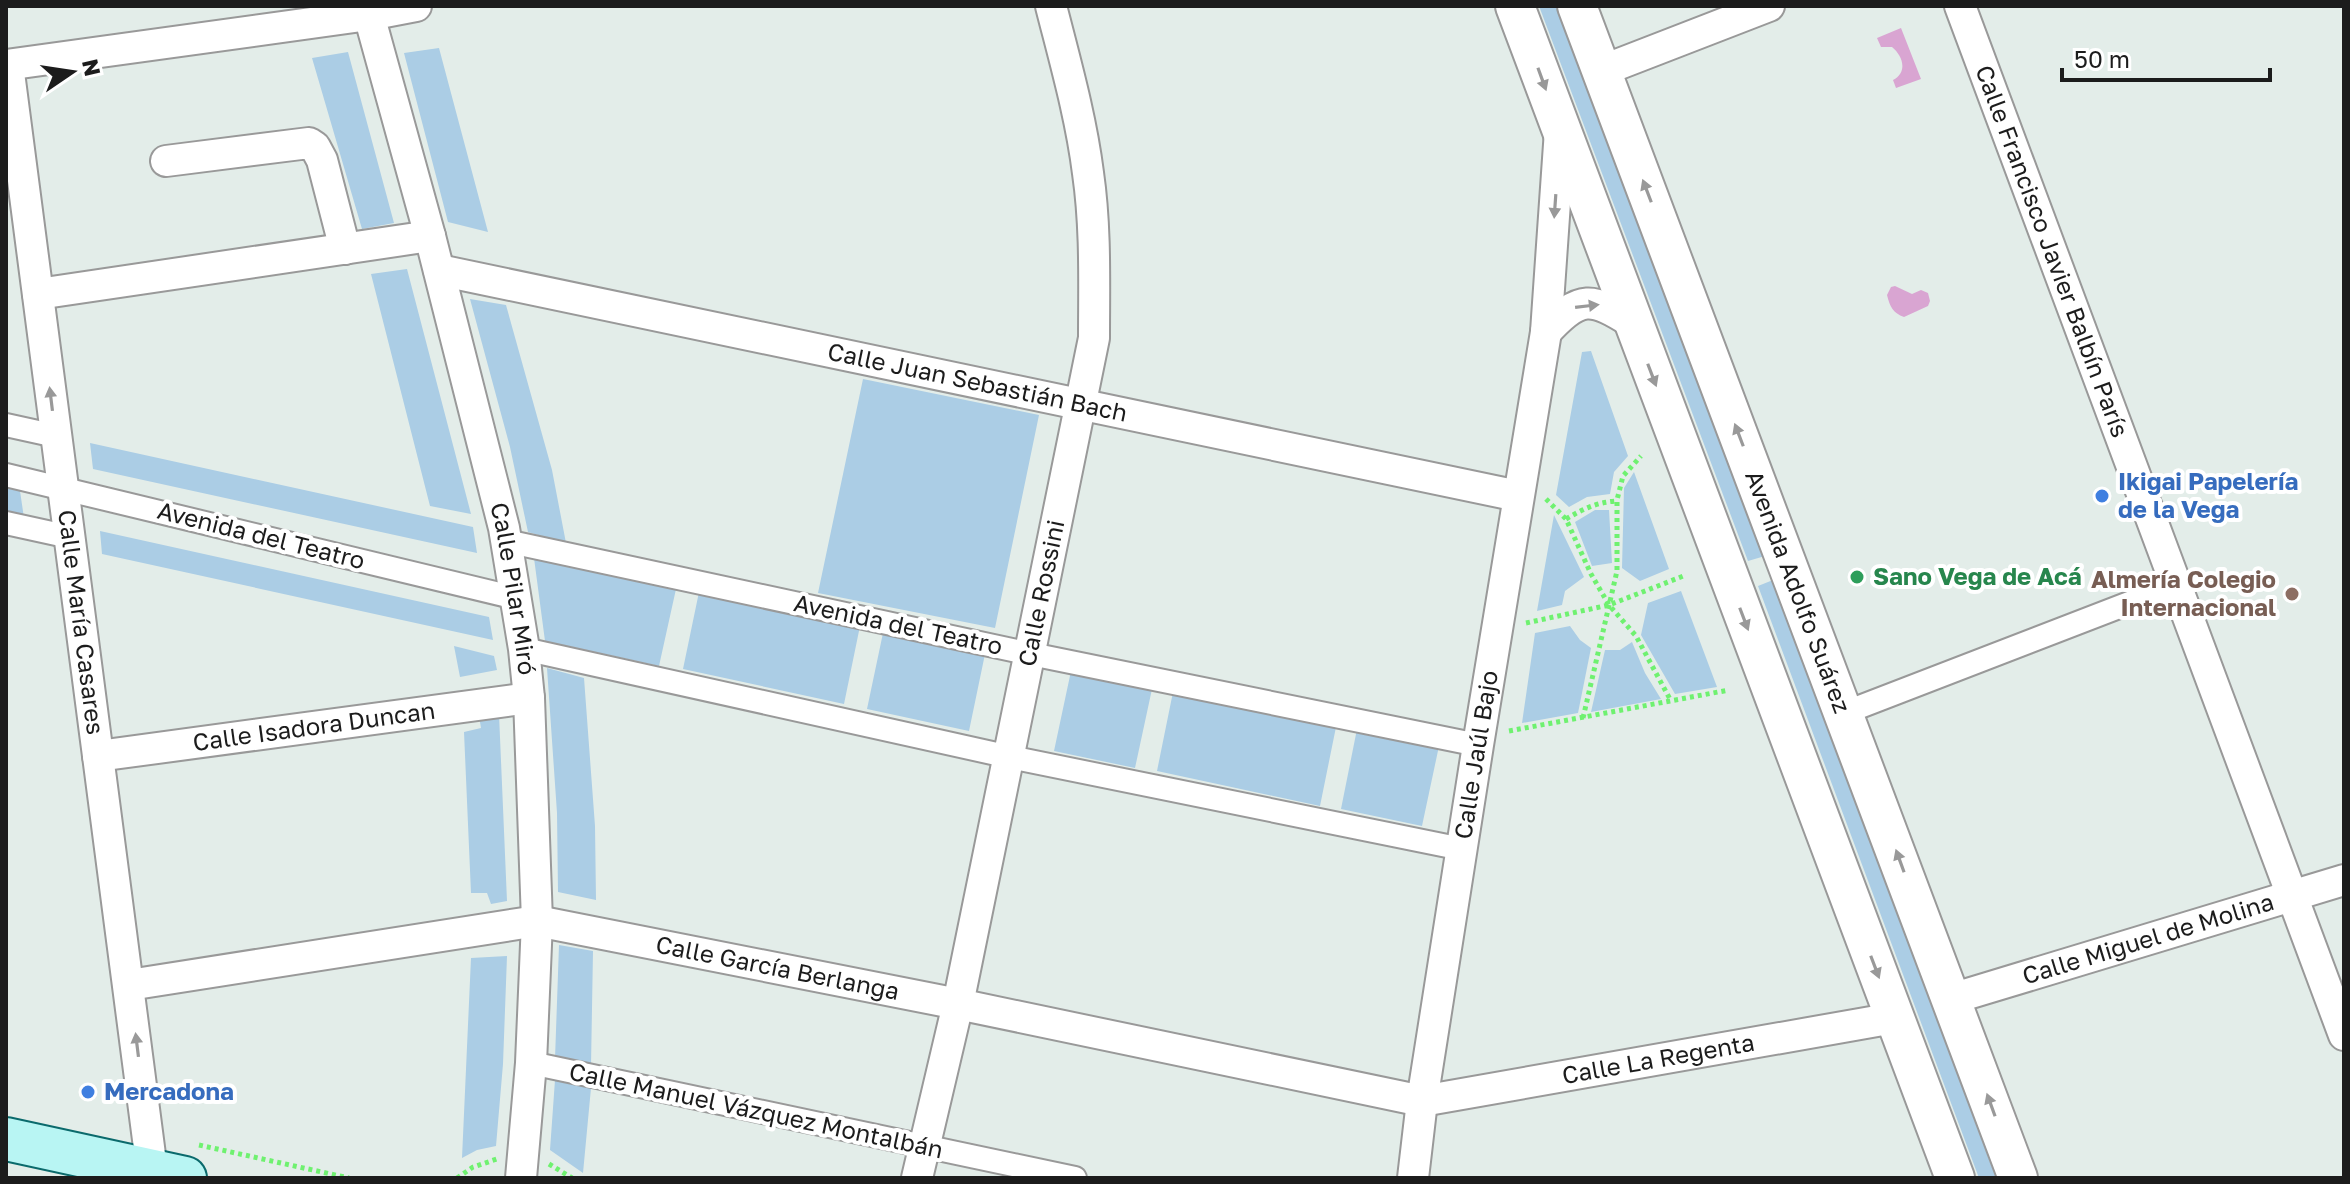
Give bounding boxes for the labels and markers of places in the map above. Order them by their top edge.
place label: Ikigai Papelería de la Vega [2118,466,2298,523]
marker: Ikigai Papelería de la Vega [2093,487,2111,505]
place label: Sano Vega de Acá [1873,561,2082,590]
place label: Almería Colegio Internacional [2091,564,2276,621]
marker: Sano Vega de Acá [1848,568,1866,586]
marker: Almería Colegio Internacional [2283,585,2301,603]
place label: Mercadona [104,1076,234,1105]
marker: Mercadona [79,1083,97,1101]

